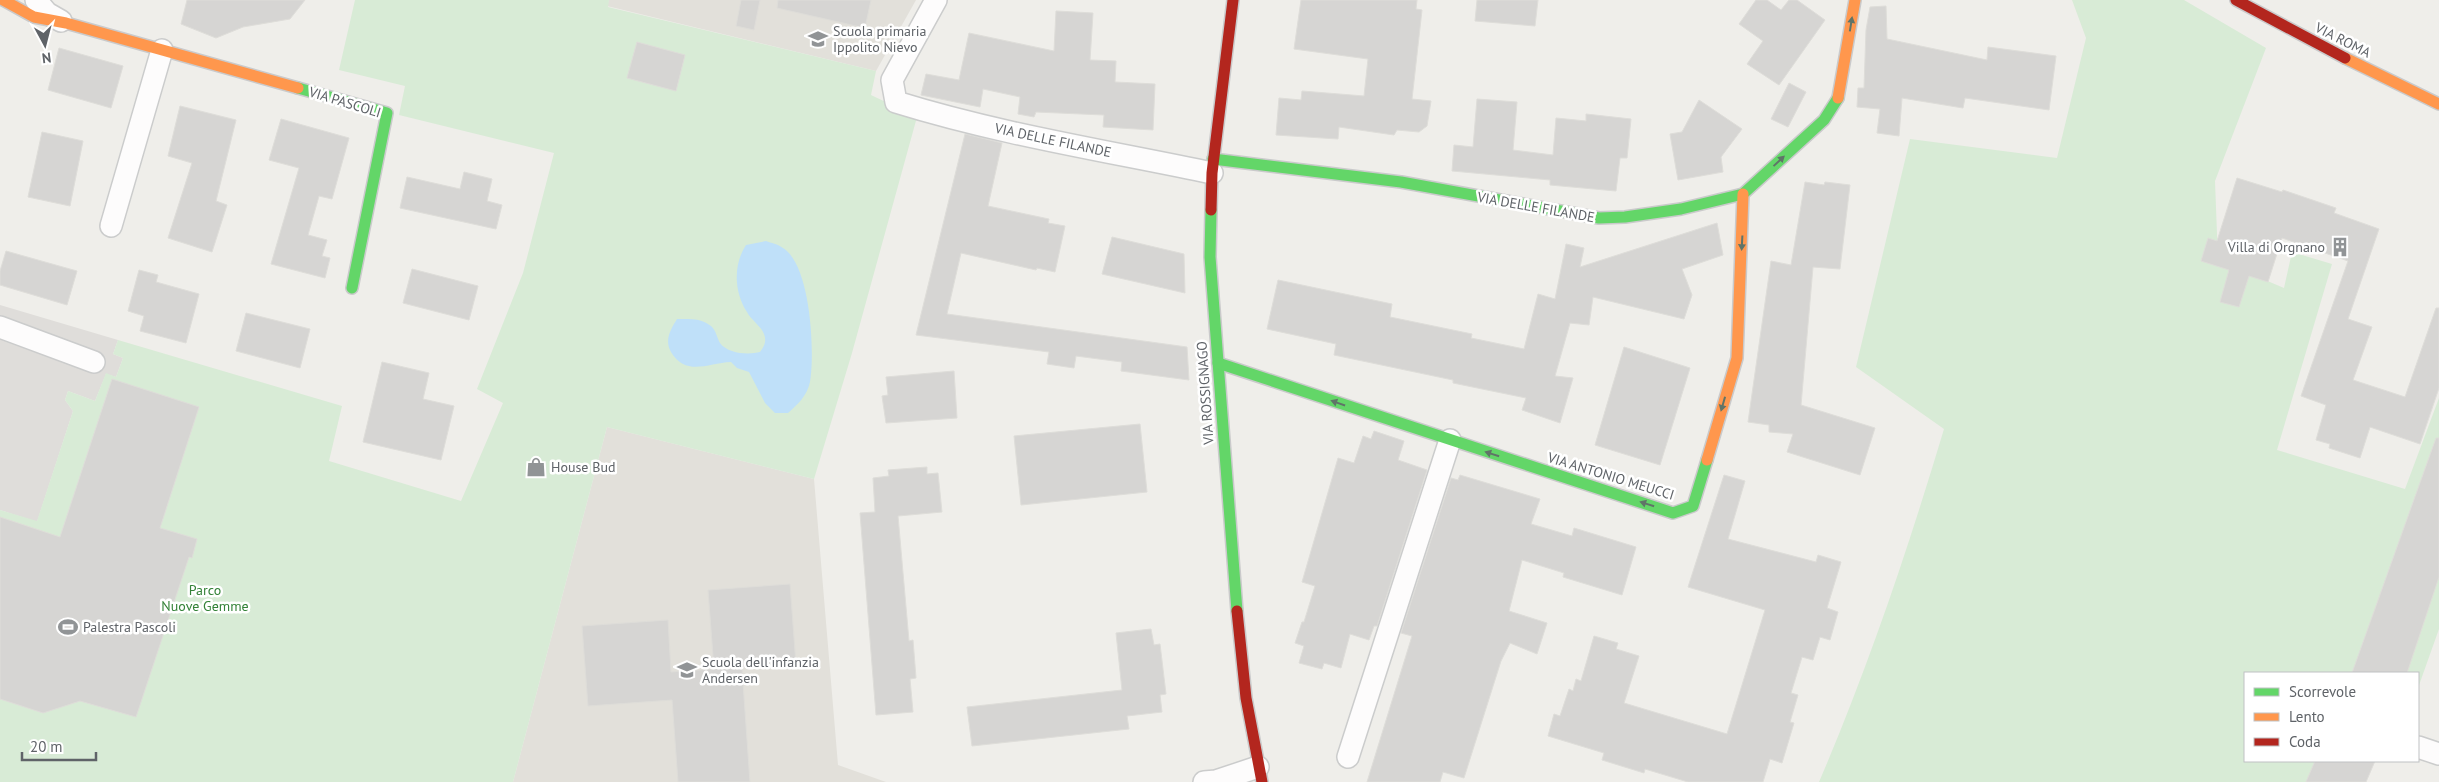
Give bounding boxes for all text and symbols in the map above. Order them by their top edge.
one-way arrow [1847,15,1855,31]
street label: VIA ROMA [2311,18,2375,62]
north arrow [20,20,70,70]
place label: Scuola primaria Ippolito Nievo [833,22,926,56]
school or university icon: Scuola primaria Ippolito Nievo [807,28,829,50]
text: N [41,48,52,67]
street label: VIA PASCOLI [306,82,383,121]
street label: VIA DELLE FILANDE [992,119,1113,161]
one-way arrow [1772,156,1785,167]
street label: VIA DELLE FILANDE [1475,188,1596,226]
one-way arrow [1738,235,1746,251]
building icon: Villa di Orgnano [2329,236,2351,258]
place label: Villa di Orgnano [2227,238,2325,256]
street label: VIA ROSSIGNAGO [1192,341,1218,446]
one-way arrow [1719,396,1727,411]
one-way arrow [1330,399,1345,407]
street label: VIA ANTONIO MEUCCI [1545,448,1676,504]
one-way arrow [1484,450,1499,458]
shop icon: House Bud [525,456,547,478]
place label: House Bud [551,458,615,476]
one-way arrow [1639,500,1654,507]
park label: Parco Nuove Gemme [161,581,249,615]
sports icon: Palestra Pascoli [57,616,79,638]
place label: Palestra Pascoli [83,618,176,636]
place label: Scuola dell'infanzia Andersen [702,653,819,687]
school or university icon: Scuola dell'infanzia Andersen [676,659,698,681]
legend [2244,672,2419,762]
text: Scorrevole [2289,682,2356,701]
text: Lento [2289,707,2325,726]
scale bar [22,730,96,762]
text: Coda [2289,732,2321,751]
text: 20 m [30,737,63,756]

